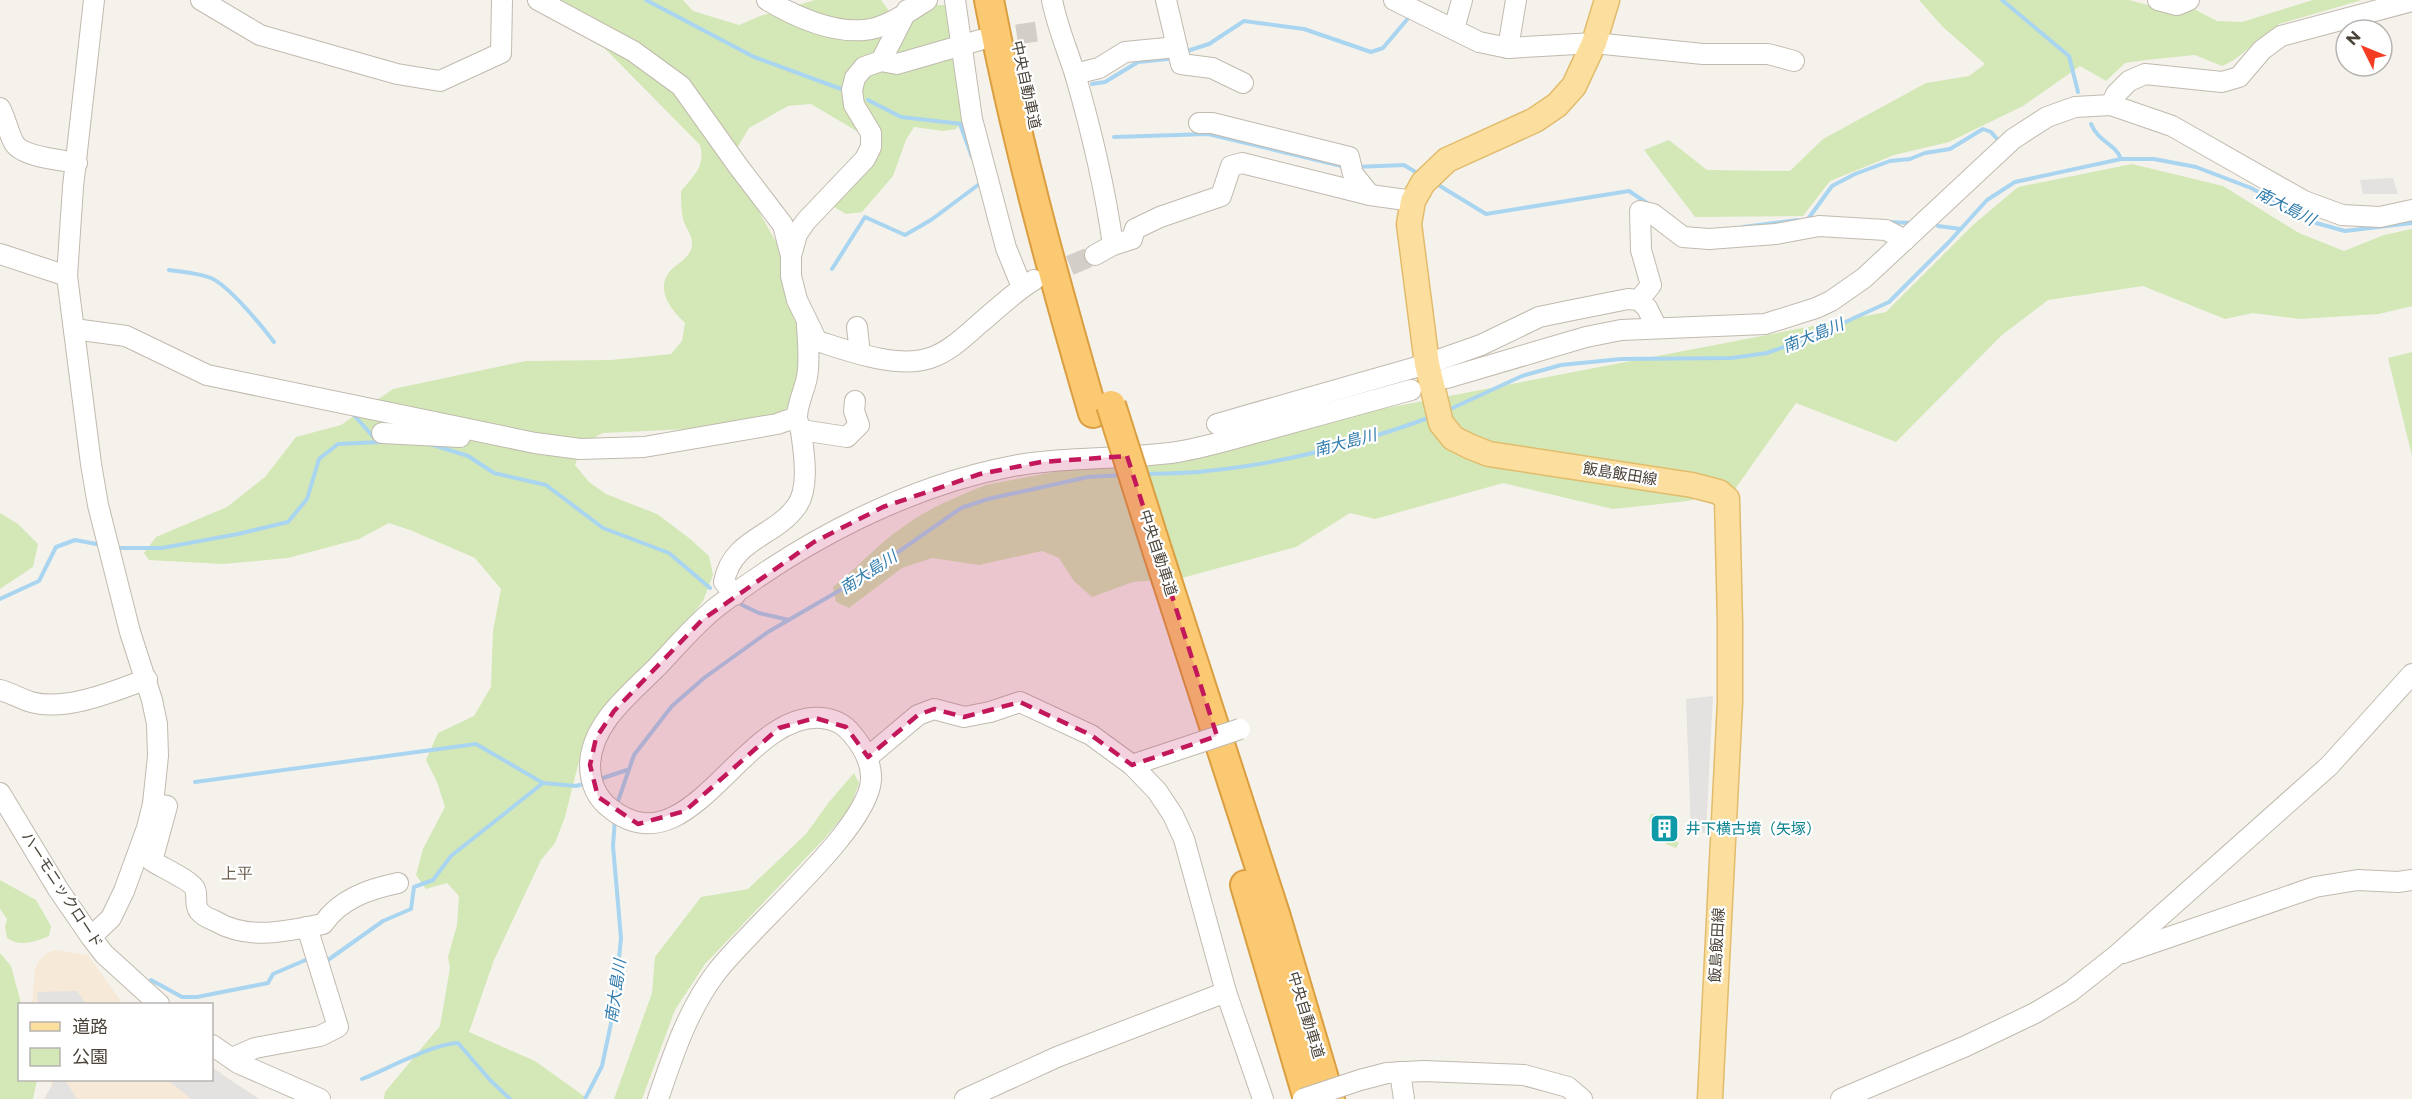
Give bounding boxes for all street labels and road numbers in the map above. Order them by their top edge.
street label: 中央自動車道 [1008,39,1045,131]
street label: 飯島飯田線 [1582,458,1659,489]
street label: 中央自動車道 [1136,507,1181,599]
street label: ハーモニックロード [18,828,107,952]
street label: 飯島飯田線 [1705,907,1728,983]
street label: 中央自動車道 [1284,969,1329,1061]

